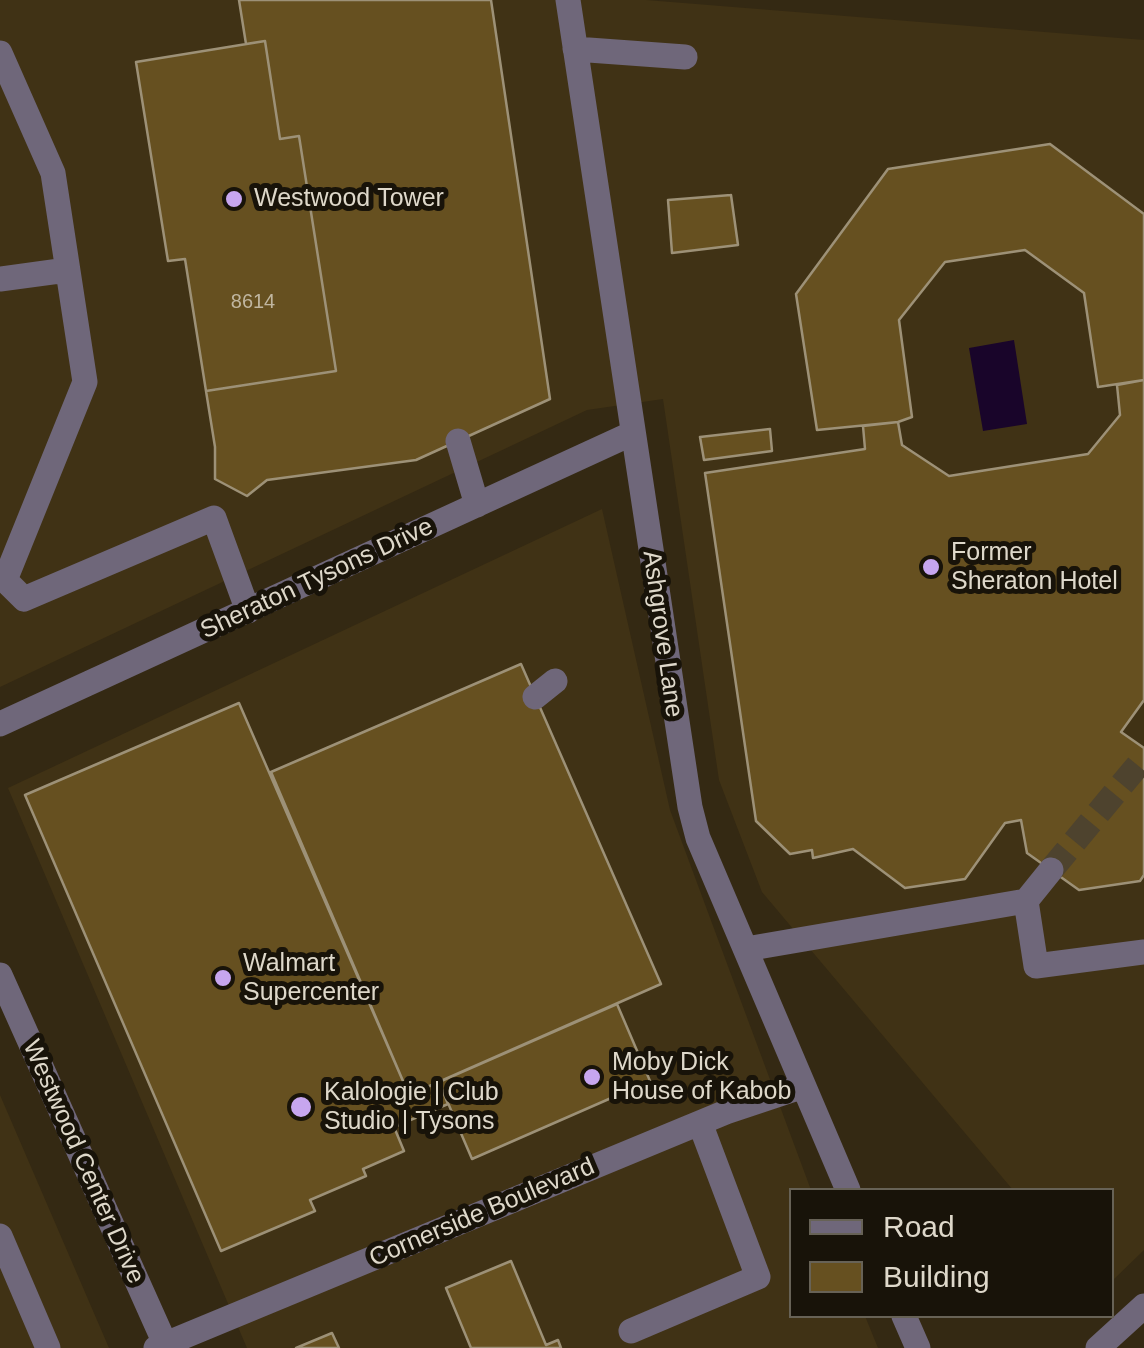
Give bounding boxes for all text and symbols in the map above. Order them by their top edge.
place label: Westwood Tower [254,184,444,214]
marker: Westwood Tower [223,188,245,210]
house number: 8614 [231,290,275,314]
street label: Sheraton Tysons Drive [196,512,438,646]
place label: Former Sheraton Hotel [951,538,1118,597]
street label: Ashgrove Lane [635,549,689,719]
marker: Former Sheraton Hotel [920,556,942,578]
place label: Walmart Supercenter [243,949,379,1008]
marker: Walmart Supercenter [212,967,234,989]
street label: Westwood Center Drive [16,1036,150,1288]
place label: Moby Dick House of Kabob [612,1048,791,1107]
marker: Moby Dick House of Kabob [581,1066,603,1088]
place label: Kalologie | Club Studio | Tysons [324,1078,499,1137]
marker: Kalologie | Club Studio | Tysons [288,1094,314,1120]
street label: Cornerside Boulevard [365,1152,599,1274]
legend [789,1188,1114,1318]
text: Road [883,1210,955,1243]
text: Building [883,1260,990,1293]

